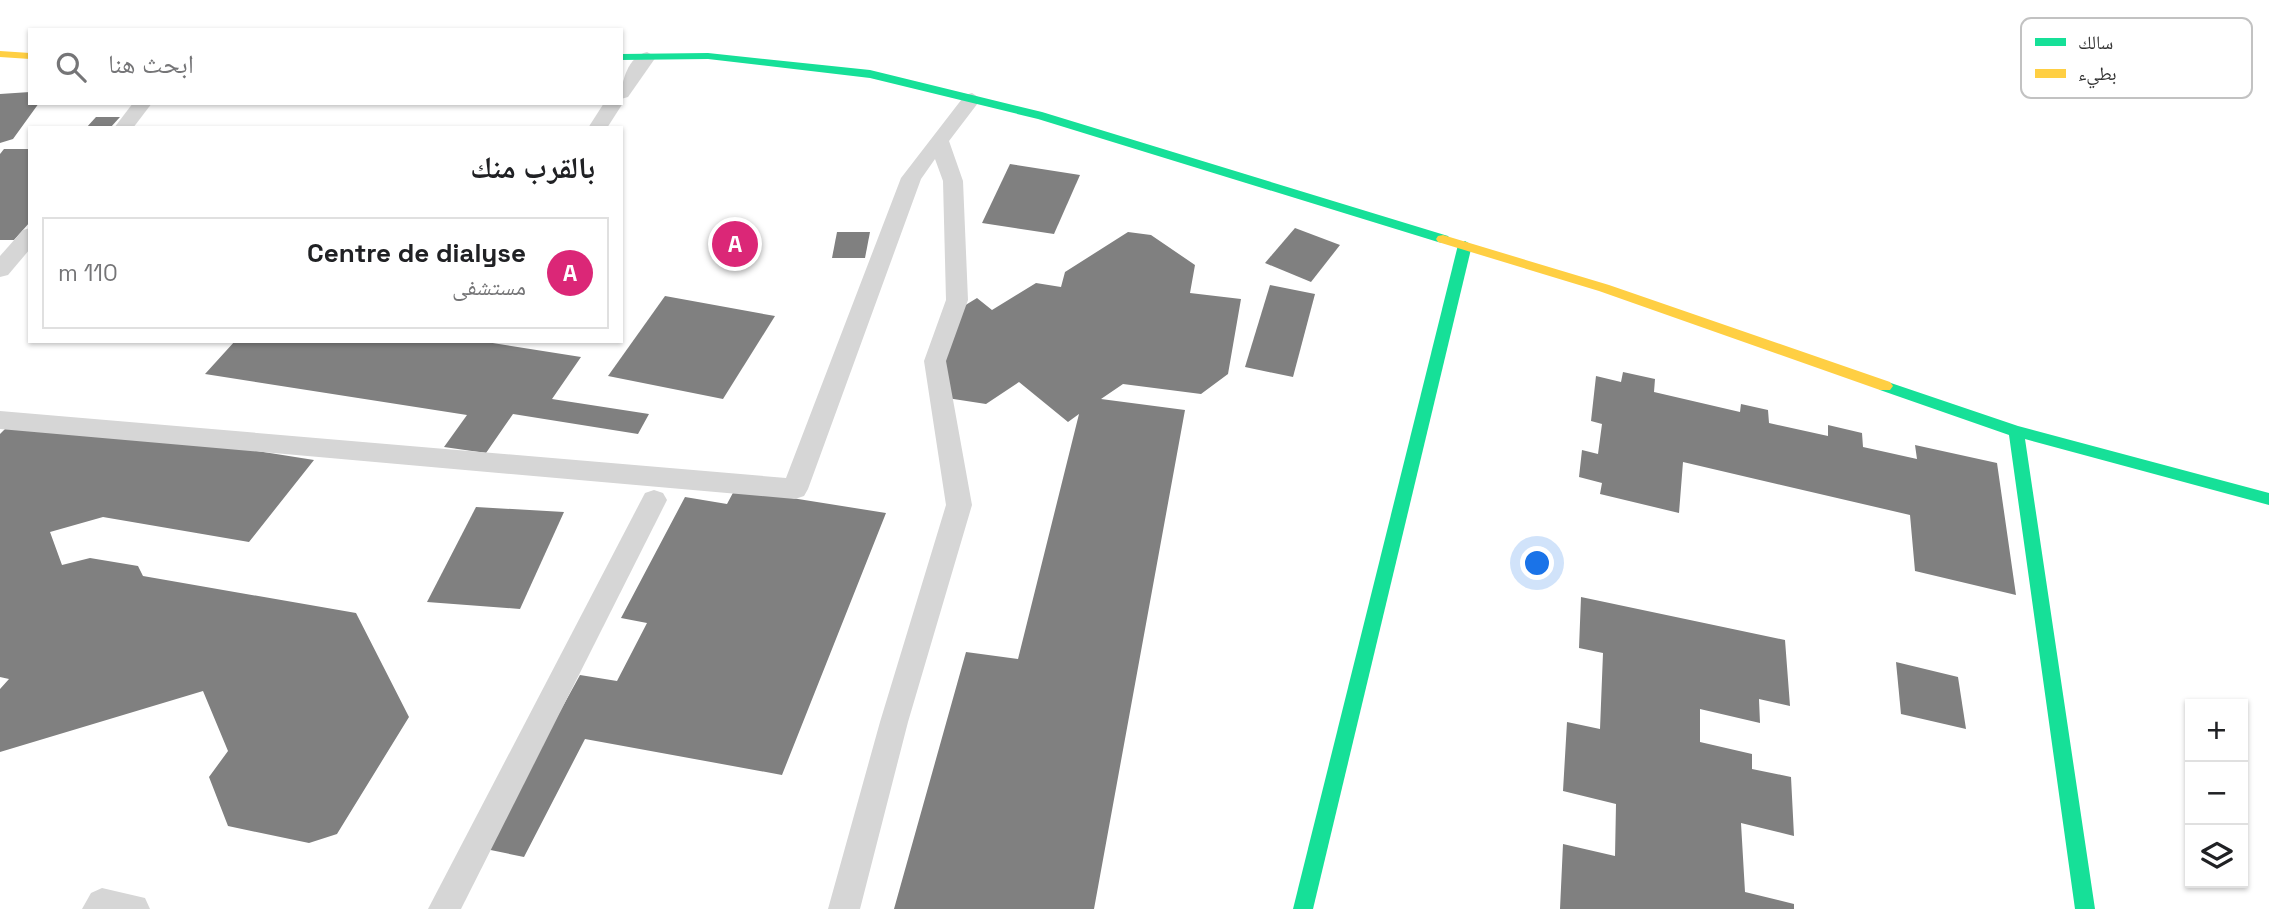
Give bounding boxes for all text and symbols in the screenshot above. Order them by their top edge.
legend [2021,18,2252,98]
search box [28,28,623,105]
text: سالك [2078,30,2113,55]
text: ابحث هنا [108,47,194,81]
icon: search [52,48,90,86]
text: بطيء [2078,61,2117,89]
text: بالقرب منك [470,148,595,187]
pin: A [712,218,758,270]
text: Centre de dialyse [307,236,526,270]
text: 110 m [58,258,118,288]
text: A [563,258,577,288]
text: مستشفى [452,272,526,302]
your location [1520,546,1554,580]
map controls [2185,699,2248,888]
button: + [2185,699,2248,762]
button: − [2185,762,2248,825]
button: layers [2185,825,2248,888]

